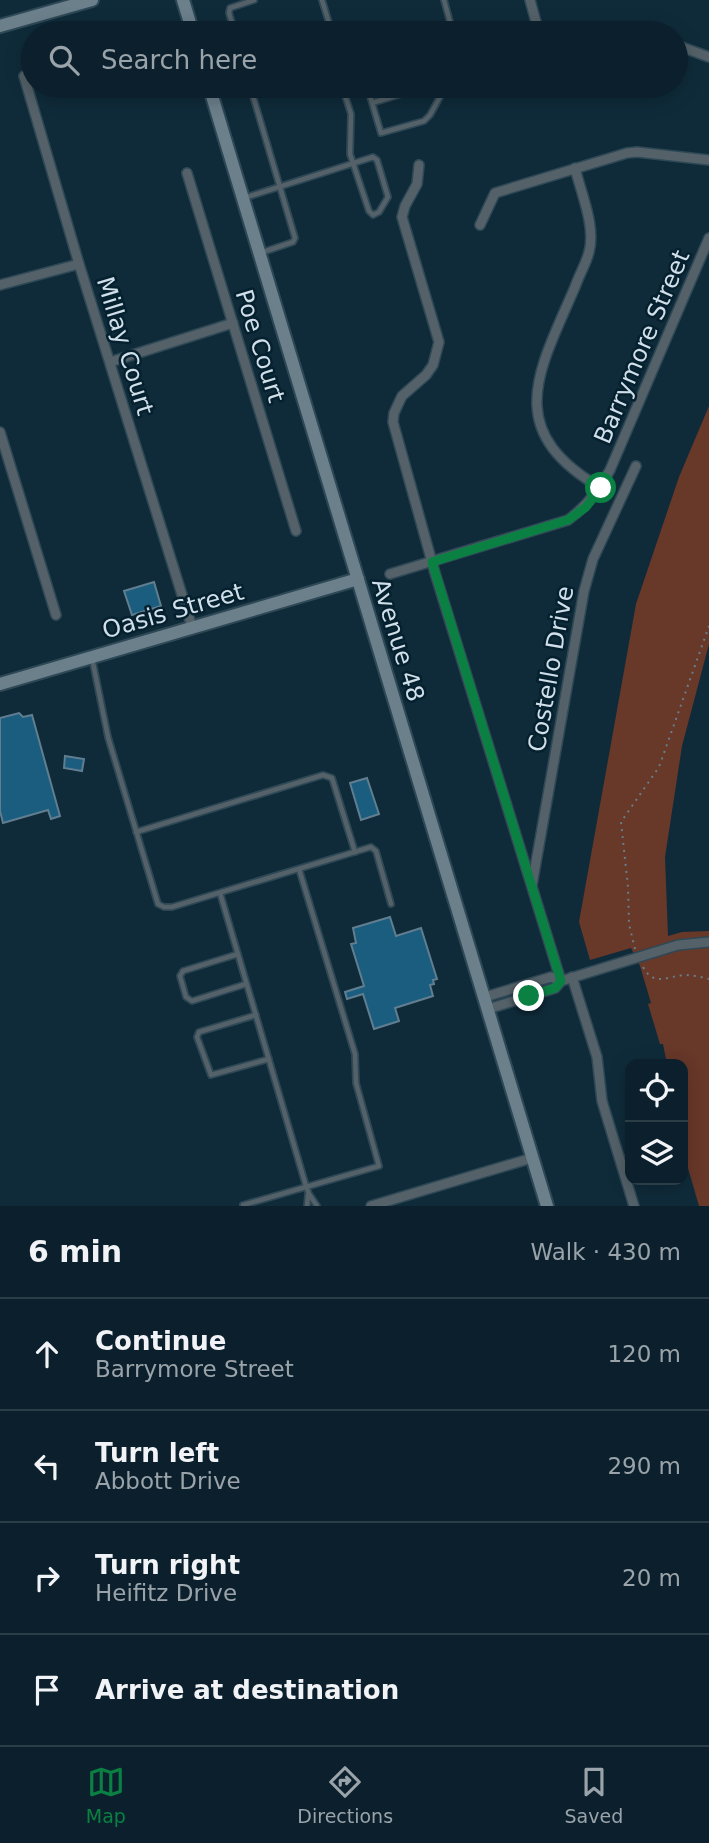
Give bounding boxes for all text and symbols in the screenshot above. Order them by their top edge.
search box [21,21,688,98]
icon: search [45,41,83,79]
text: Search here [101,45,257,75]
street label: Barrymore Street [589,246,695,448]
street label: Millay Court [91,273,159,419]
street label: Poe Court [230,286,290,406]
route start [585,472,616,503]
street label: Avenue 48 [366,575,430,705]
street label: Oasis Street [99,577,247,645]
street label: Costello Drive [523,584,579,754]
route end [513,980,544,1011]
map controls [625,1059,688,1185]
button: locate [625,1059,688,1122]
button: layers [625,1122,688,1185]
text: 6 min [28,1234,122,1269]
text: Walk · 430 m [530,1239,681,1265]
text: Continue [95,1326,226,1356]
icon: ahead [28,1335,66,1373]
text: 120 m [607,1341,681,1367]
text: Barrymore Street [95,1356,294,1382]
text: Turn left [95,1438,219,1468]
icon: left [28,1447,66,1485]
text: 290 m [607,1453,681,1479]
text: Abbott Drive [95,1468,241,1494]
text: Turn right [95,1550,240,1580]
icon: right [28,1559,66,1597]
text: 20 m [622,1565,681,1591]
text: Heifitz Drive [95,1580,237,1606]
icon: arrive [28,1671,66,1709]
text: Arrive at destination [95,1675,399,1705]
tab: Map [86,1763,126,1827]
tab: Directions [297,1763,393,1827]
tab: Saved [565,1763,623,1827]

